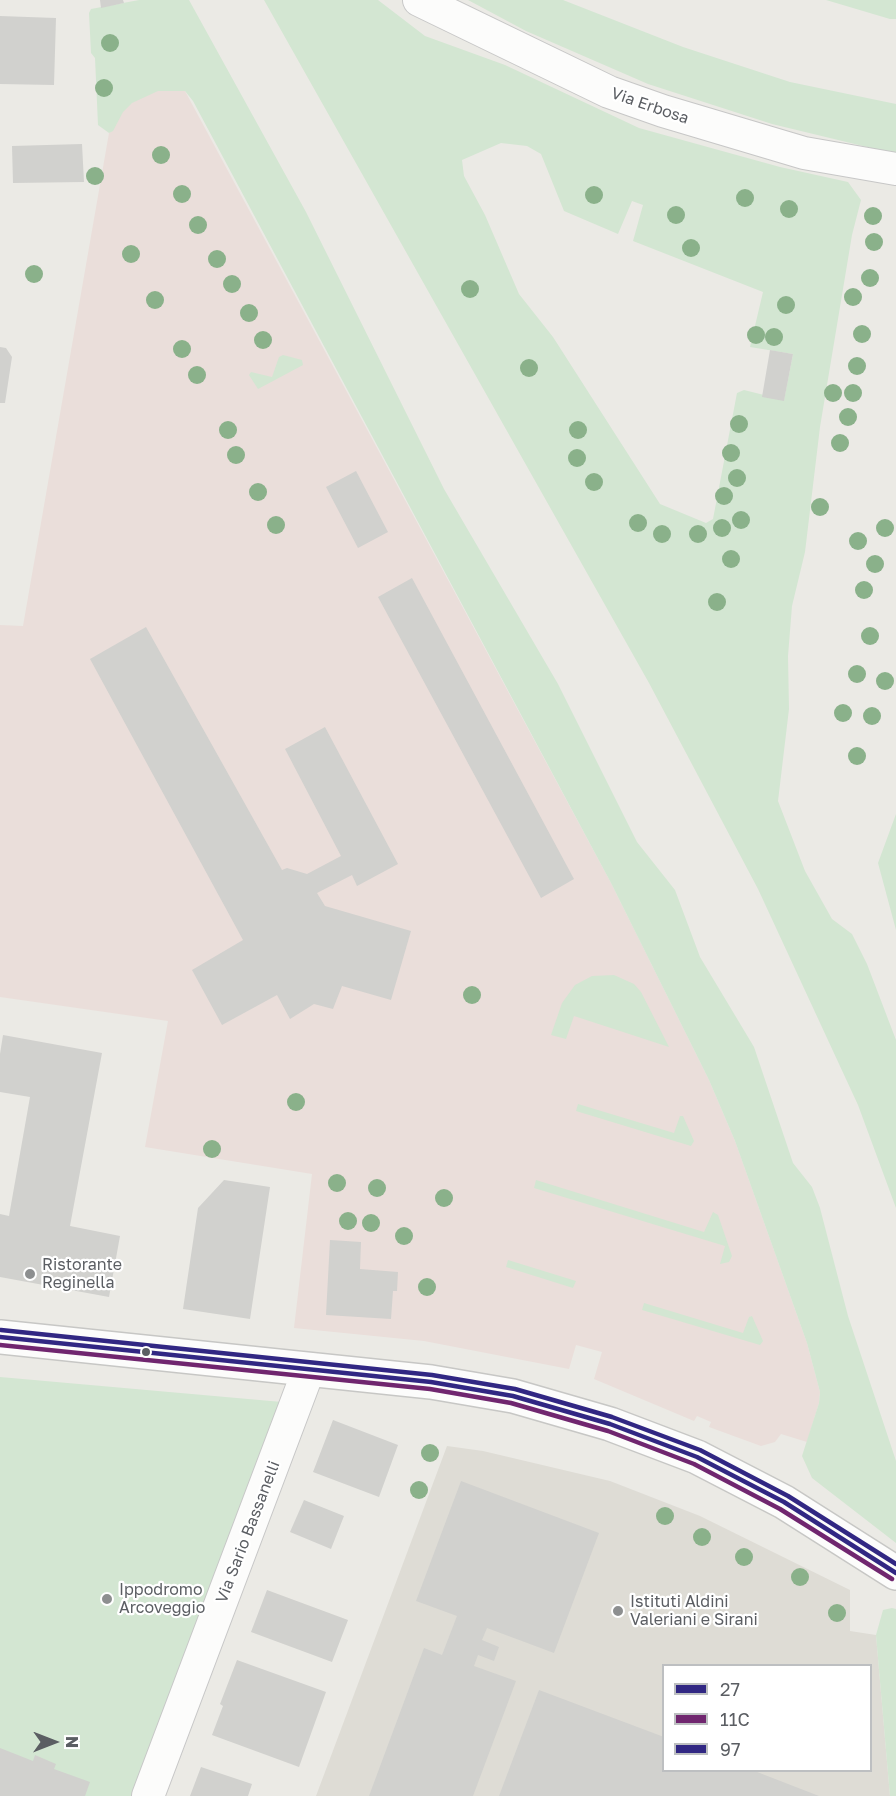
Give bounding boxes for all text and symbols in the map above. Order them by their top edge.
street label: Via Erbosa [609,84,691,128]
place label: Ristorante Reginella [42,1255,122,1293]
marker: Ristorante Reginella [23,1267,37,1281]
unlabelled marker [140,1346,152,1358]
street label: Via Sario Bassanelli [212,1458,284,1606]
place label: Ippodromo Arcoveggio [119,1580,205,1618]
marker: Ippodromo Arcoveggio [100,1592,114,1606]
place label: Istituti Aldini Valeriani e Sirani [630,1592,758,1630]
marker: Istituti Aldini Valeriani e Sirani [611,1604,625,1618]
legend [662,1664,872,1772]
text: 27 [720,1678,740,1700]
text: 11C [720,1708,750,1730]
north arrow [24,1712,84,1772]
text: N [62,1736,82,1748]
text: 97 [720,1738,740,1760]

